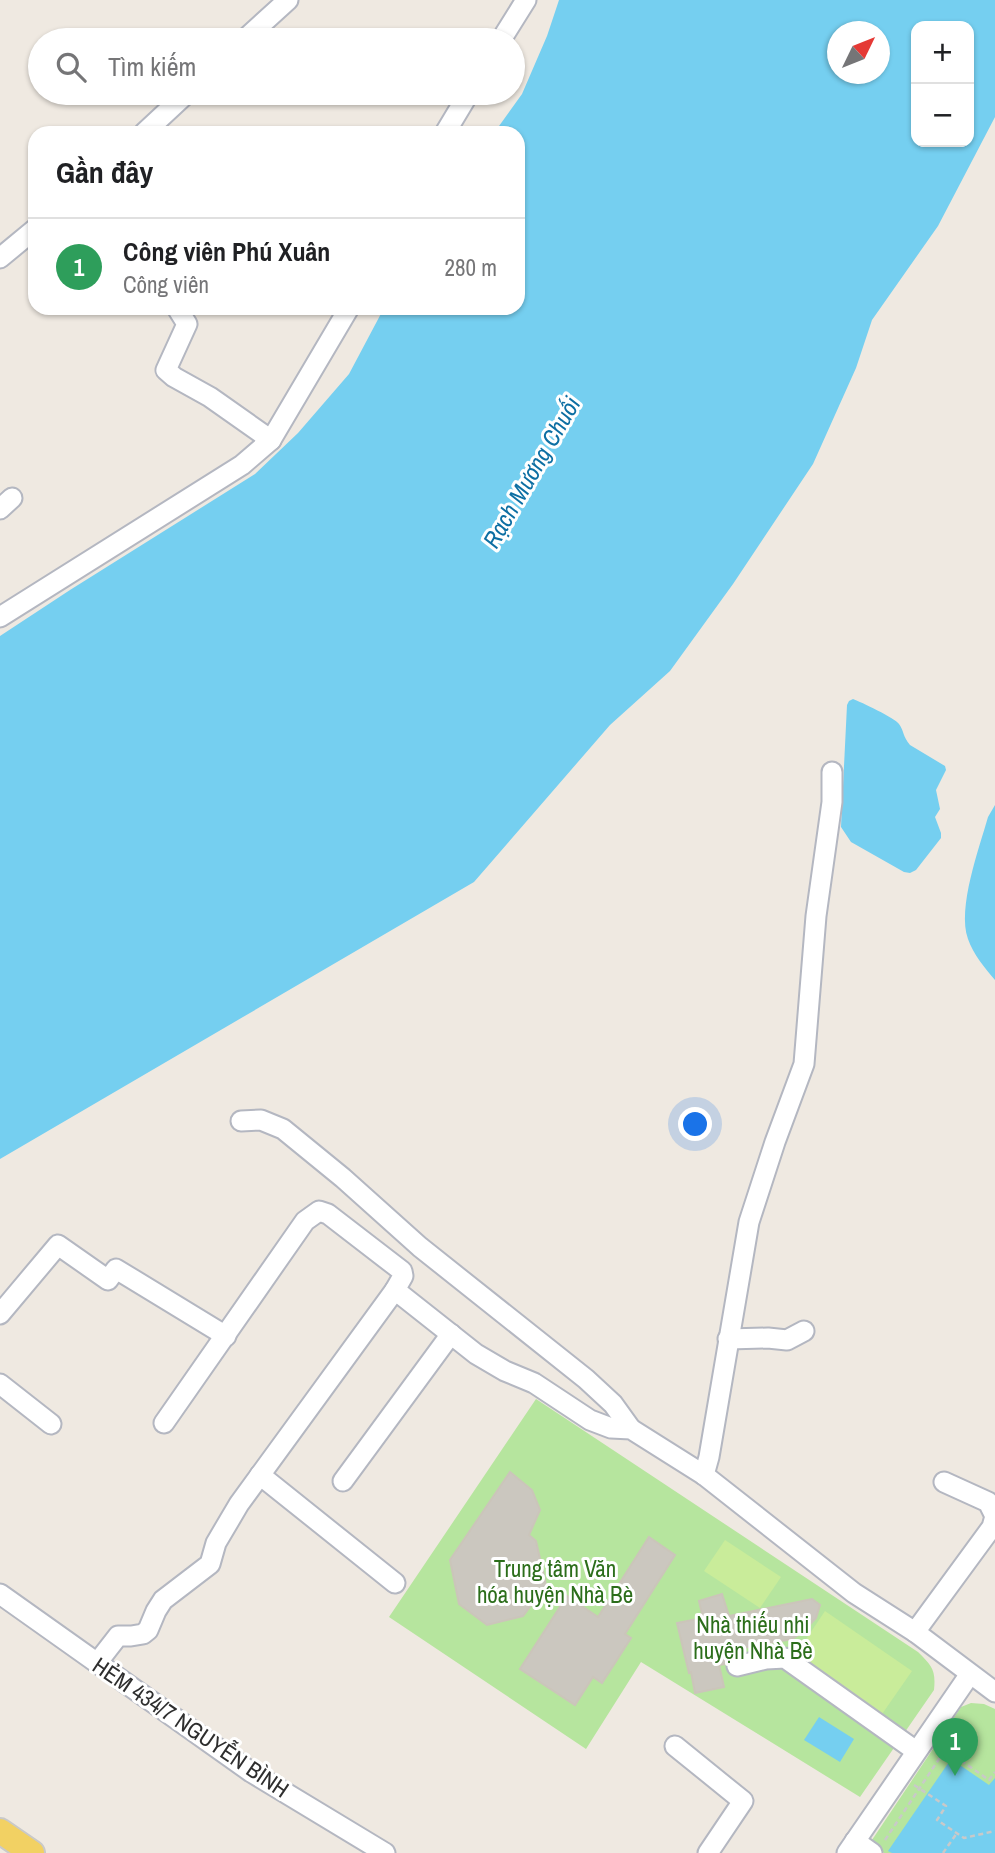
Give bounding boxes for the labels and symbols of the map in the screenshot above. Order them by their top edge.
north arrow [827,21,890,84]
water label: Rạch Mương Chuối [475,390,588,553]
your location [678,1107,712,1141]
park label: Trung tâm Văn hóa huyện Nhà Bè [477,1553,633,1610]
park label: Nhà thiếu nhi huyện Nhà Bè [693,1609,813,1666]
street label: HẺM 434/7 NGUYỄN BÌNH [87,1650,295,1804]
pin: 1 [932,1718,978,1776]

